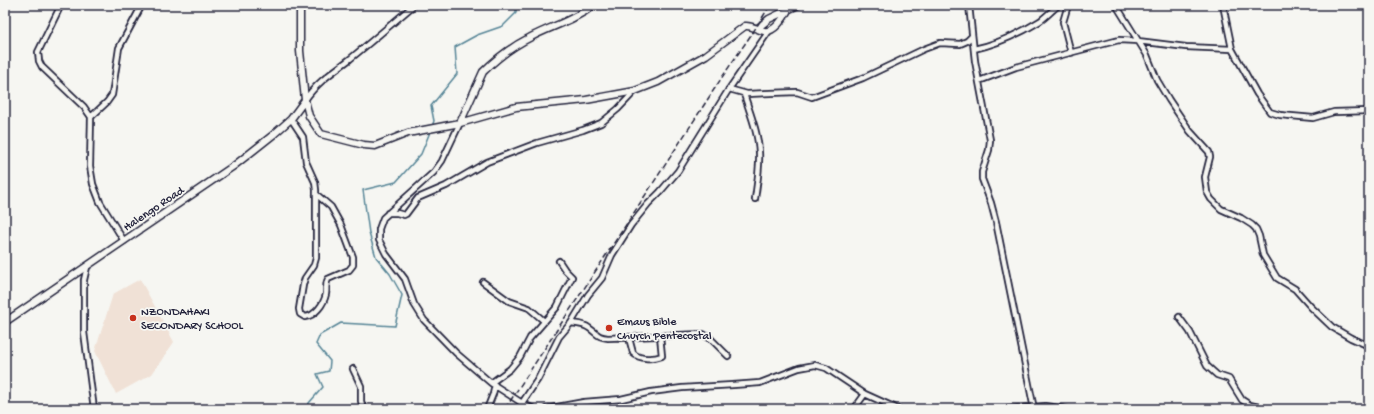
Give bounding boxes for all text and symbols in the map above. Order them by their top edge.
street label: Halengo Road [121,184,188,235]
place label: NZONDAHAKI SECONDARY SCHOOL [141,306,244,334]
marker: NZONDAHAKI SECONDARY SCHOOL [128,313,138,323]
place label: Emaus Bible Church Pentecostal [617,316,712,344]
marker: Emaus Bible Church Pentecostal [604,323,614,333]

